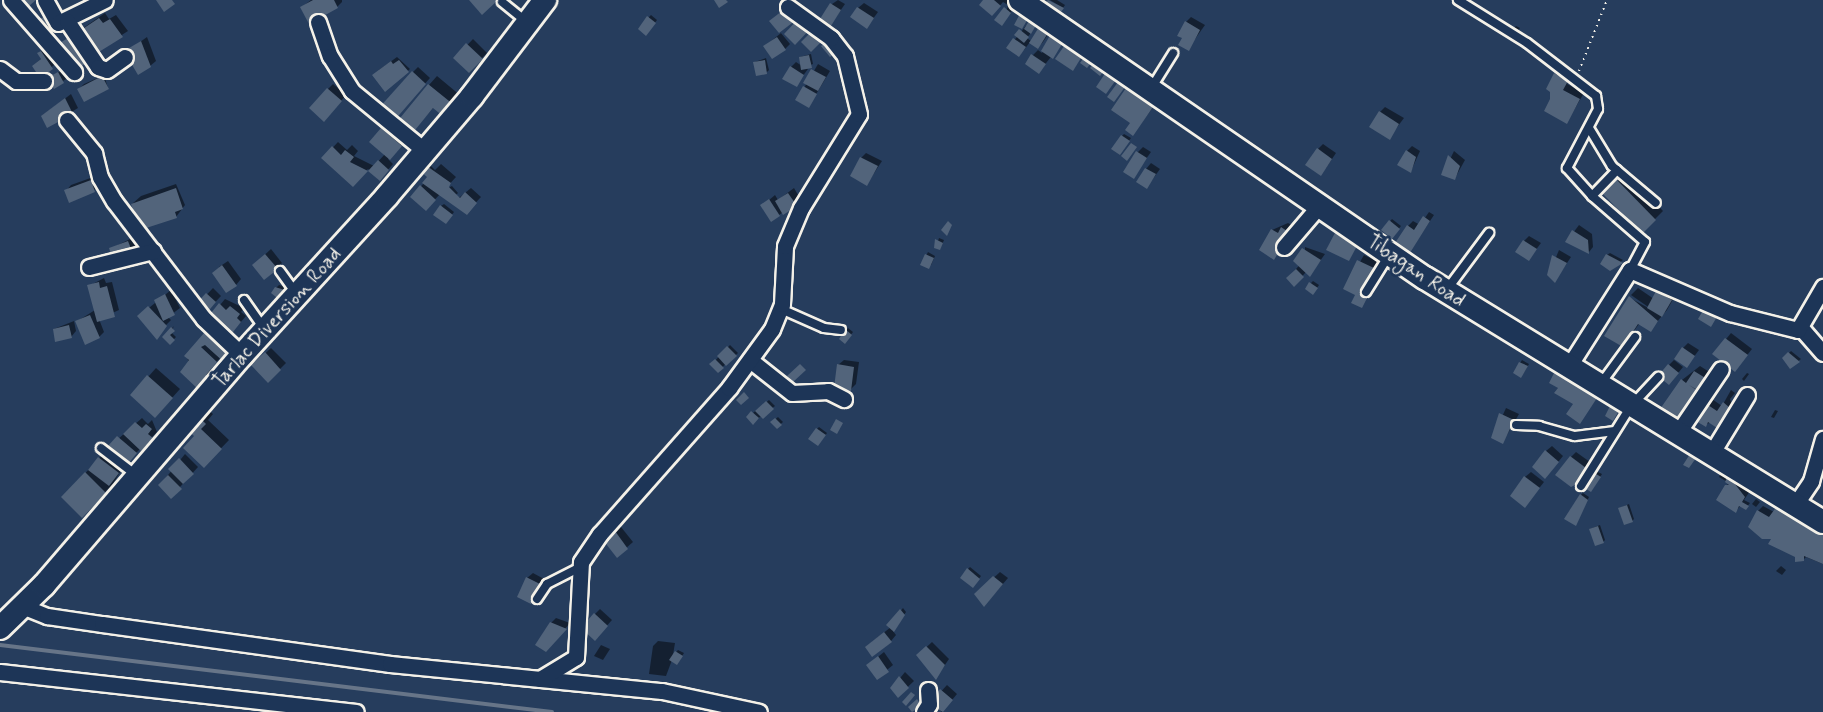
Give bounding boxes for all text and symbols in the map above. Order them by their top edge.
street label: Tibagan Road [1362,229,1470,313]
street label: Tarlac Diversion Road [208,243,346,393]

